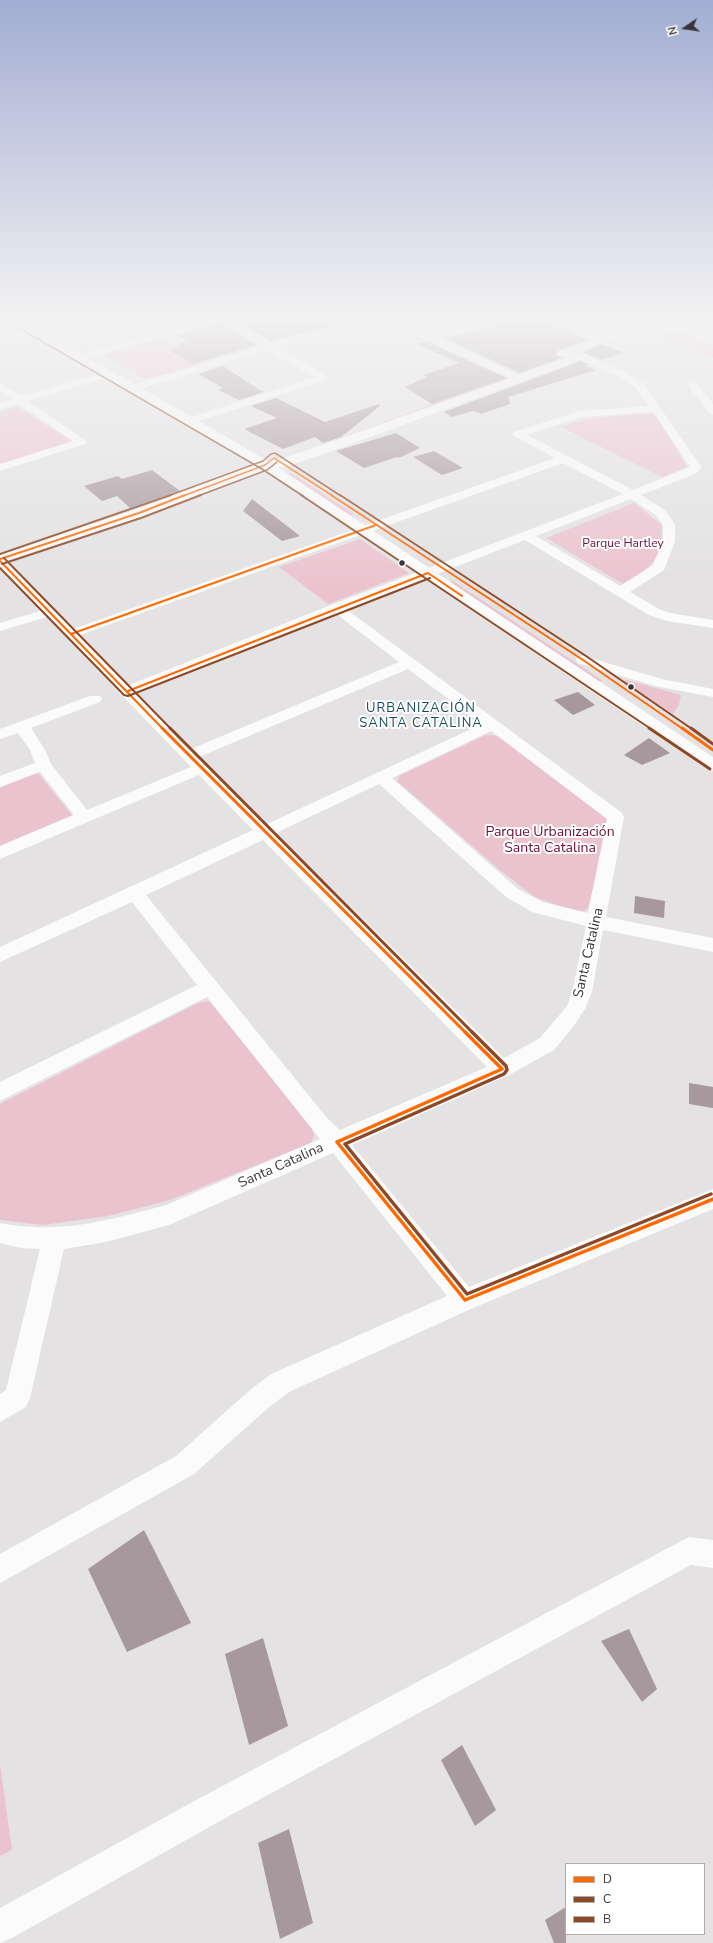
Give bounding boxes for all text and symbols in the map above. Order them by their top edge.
north arrow [665,8,705,48]
text: N [665,25,681,37]
park label: Parque Hartley [582,537,664,551]
unlabelled marker [397,558,407,568]
unlabelled marker [626,682,636,692]
district label: URBANIZACIÓN SANTA CATALINA [359,701,483,732]
park label: Parque Urbanización Santa Catalina [485,825,615,858]
street label: Santa Catalina [571,906,607,1000]
street label: Santa Catalina [236,1140,326,1192]
legend [565,1863,705,1935]
text: D [603,1871,612,1887]
text: C [603,1891,611,1907]
text: B [603,1911,611,1927]

